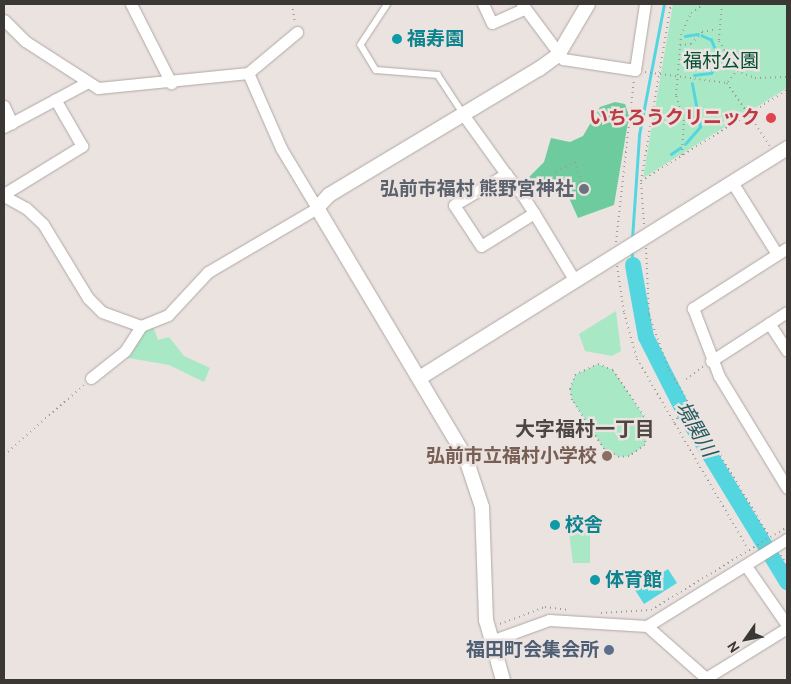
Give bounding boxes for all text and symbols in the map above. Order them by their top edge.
place label: 福寿園 [407,28,464,50]
marker: 福寿園 [391,33,403,45]
park label: 福村公園 [683,50,759,72]
place label: いちろうクリニック [589,107,760,129]
marker: いちろうクリニック [764,111,778,125]
place label: 弘前市福村 熊野宮神社 [380,178,574,200]
marker: 弘前市福村 熊野宮神社 [578,183,590,195]
water label: 境関川 [671,397,721,461]
district label: 大字福村一丁目 [515,417,655,441]
place label: 弘前市立福村小学校 [426,445,597,467]
marker: 弘前市立福村小学校 [601,450,613,462]
place label: 校舎 [565,514,603,536]
marker: 校舎 [549,519,561,531]
place label: 体育館 [605,569,662,591]
marker: 体育館 [589,574,601,586]
north arrow [721,614,771,664]
text: N [723,638,744,656]
place label: 福田町会集会所 [466,639,599,661]
marker: 福田町会集会所 [603,644,615,656]

